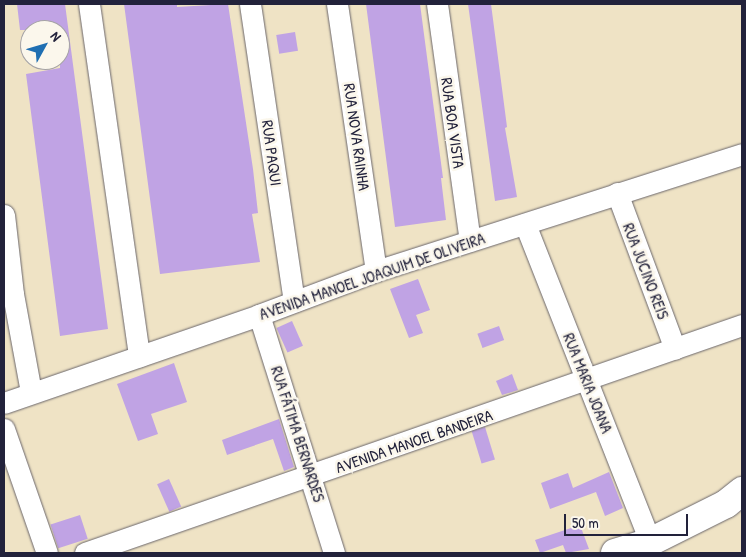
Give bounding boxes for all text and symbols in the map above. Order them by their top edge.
north arrow [20,20,70,70]
text: N [47,27,66,45]
street label: RUA BOA VISTA [437,76,469,170]
street label: RUA NOVA RAINHA [340,82,374,192]
street label: RUA PAQUI [258,119,286,187]
street label: RUA JUCINO REIS [619,220,673,322]
street label: AVENIDA MANOEL JOAQUIM DE OLIVEIRA [257,228,487,324]
street label: RUA MARIA JOANA [559,330,617,436]
street label: RUA FÁTIMA BERNARDES [267,364,329,504]
street label: AVENIDA MANOEL BANDEIRA [333,405,495,477]
scale bar [566,504,690,536]
text: 50 m [572,512,599,533]

